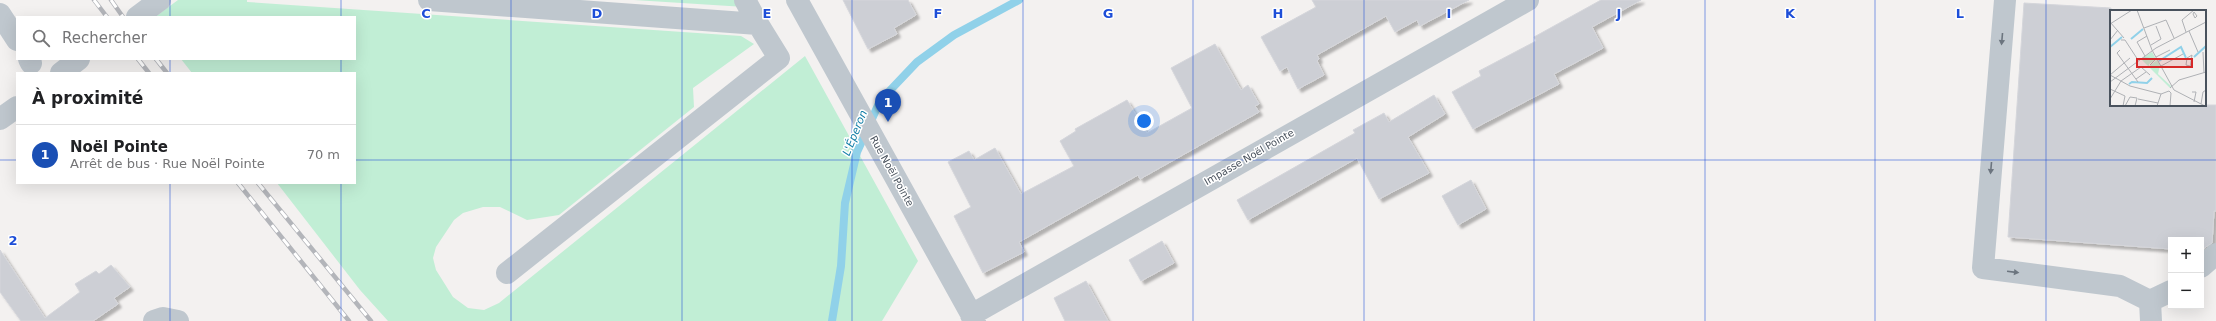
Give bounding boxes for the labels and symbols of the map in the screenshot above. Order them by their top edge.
text: C [421,6,431,21]
text: D [592,6,603,21]
text: E [763,6,771,21]
text: F [934,6,942,21]
text: G [1103,6,1113,21]
text: H [1273,6,1283,21]
text: I [1447,6,1451,21]
text: J [1616,6,1621,21]
text: K [1785,6,1796,21]
text: L [1956,6,1964,21]
inset map [2110,10,2206,106]
one-way arrow [1998,33,2005,45]
pin: 1 [875,89,901,122]
water label: L'Éperon [840,108,870,158]
your location [1134,111,1154,131]
street label: Impasse Noël Pointe [1202,127,1296,187]
street label: Rue Noël Pointe [868,134,916,208]
one-way arrow [1988,162,1995,174]
text: 2 [8,233,18,248]
one-way arrow [2006,269,2019,275]

